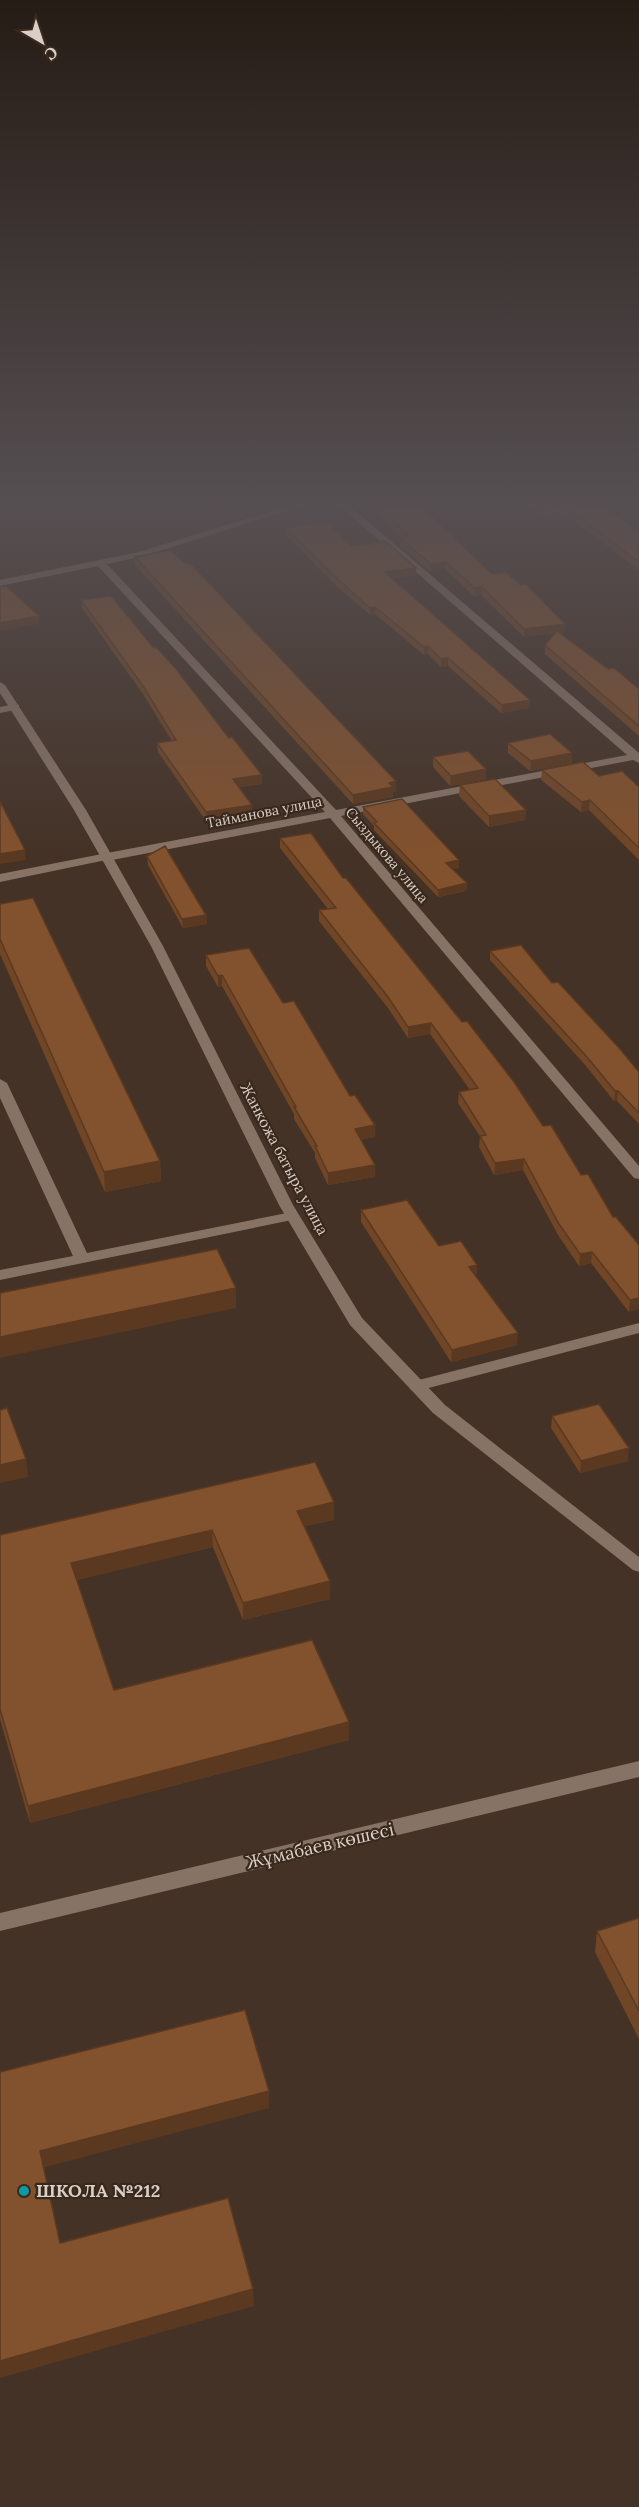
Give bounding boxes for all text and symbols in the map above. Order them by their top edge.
north arrow [12,12,72,72]
text: С [41,42,62,65]
street label: Тайманова улица [205,792,323,832]
street label: Сыздыкова улица [342,804,432,906]
street label: Жанкожа батыра улица [236,1079,333,1238]
street label: Жұмабаев көшесі [244,1817,396,1874]
place label: ШКОЛА №212 [36,2179,160,2202]
marker: ШКОЛА №212 [17,2184,31,2198]

